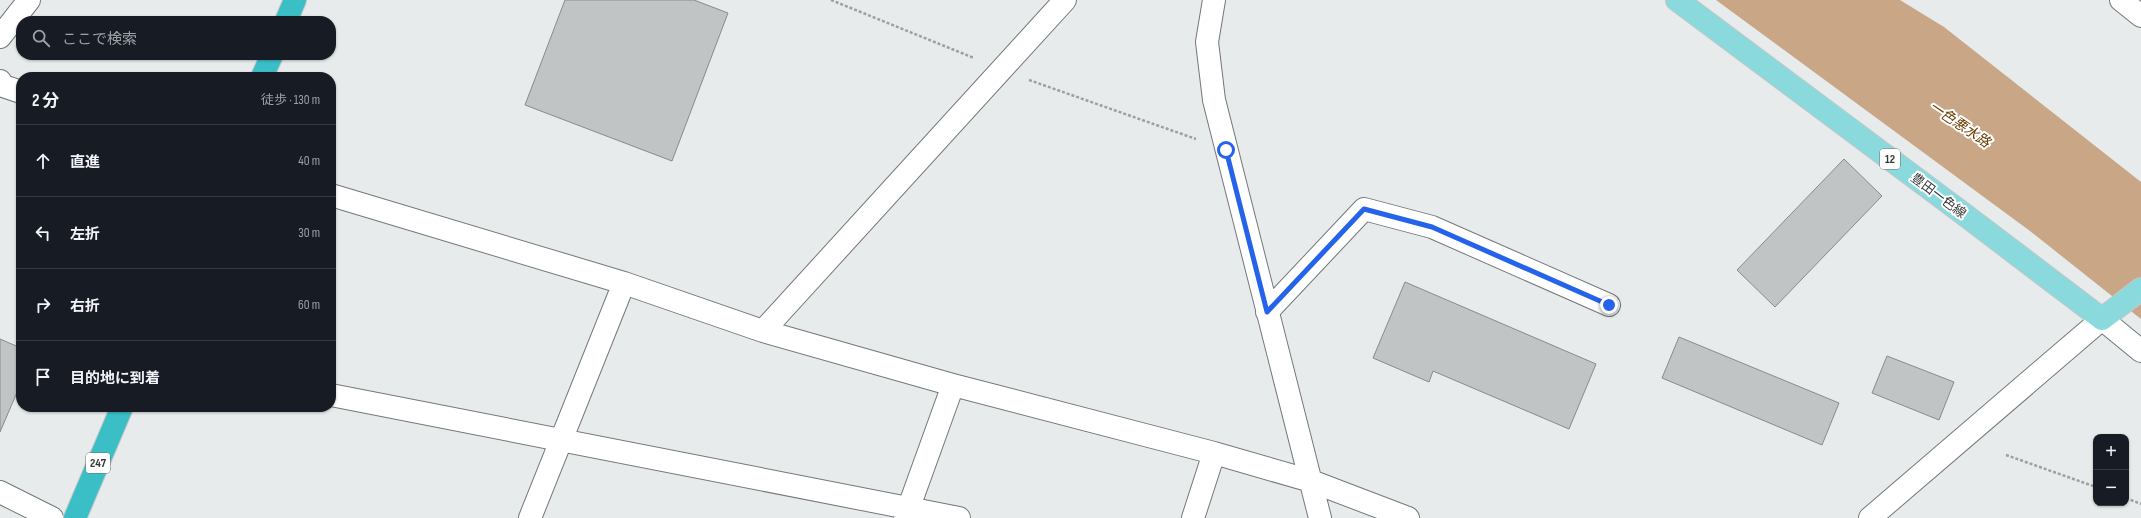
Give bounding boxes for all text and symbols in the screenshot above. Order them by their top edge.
search box [16,16,336,60]
icon: search [30,27,52,49]
text: ここで検索 [62,30,137,49]
text: 2 分 [32,91,59,111]
text: 徒歩 · 130 m [261,92,320,108]
water label: 一色悪水路 [1926,98,1994,152]
route start [1217,141,1235,159]
road number: 12 [1880,149,1900,169]
icon: ahead [32,150,54,172]
text: 直進 [70,153,100,172]
text: 40 m [298,153,320,169]
street label: 豊田一色線 [1908,170,1969,222]
icon: left [32,222,54,244]
text: 左折 [70,225,100,244]
text: 30 m [298,225,320,241]
icon: right [32,294,54,316]
route end [1600,296,1618,314]
text: 右折 [70,297,100,316]
text: 60 m [298,297,320,313]
icon: arrive [32,366,54,388]
text: 目的地に到着 [70,369,160,388]
map controls [2093,434,2129,506]
button: + [2093,434,2129,470]
road number: 247 [86,453,110,473]
button: − [2093,470,2129,506]

